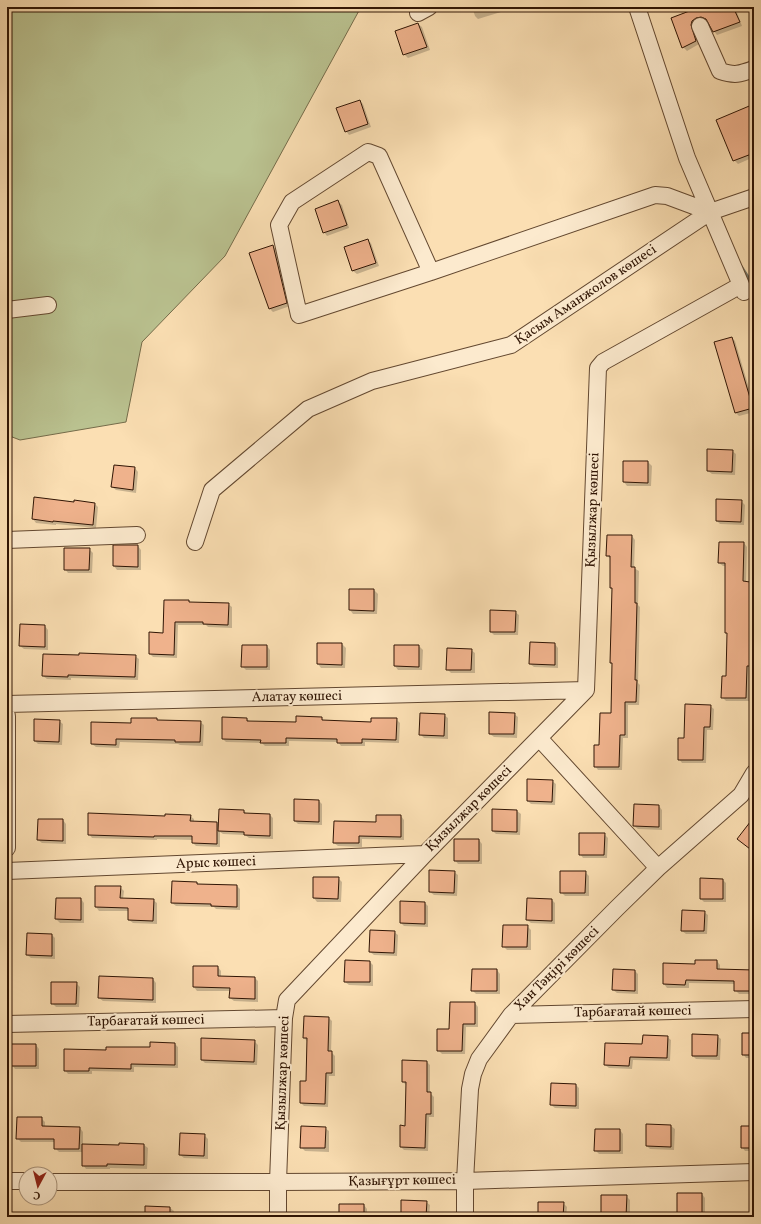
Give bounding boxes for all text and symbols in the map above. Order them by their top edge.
street label: Қасым Аманжолов көшесі [511,240,661,350]
street label: Қызылжар көшесі [581,452,605,568]
street label: Алатау көшесі [252,687,342,707]
street label: Қызылжар көшесі [421,761,517,857]
street label: Арыс көшесі [176,852,256,874]
street label: Хан Тәңірі көшесі [510,922,604,1016]
street label: Тарбағатай көшесі [574,1001,692,1023]
street label: Тарбағатай көшесі [87,1010,205,1032]
street label: Қызылжар көшесі [271,1015,295,1131]
north arrow [18,1166,58,1206]
street label: Қазығұрт көшесі [348,1171,456,1191]
text: С [33,1187,41,1202]

